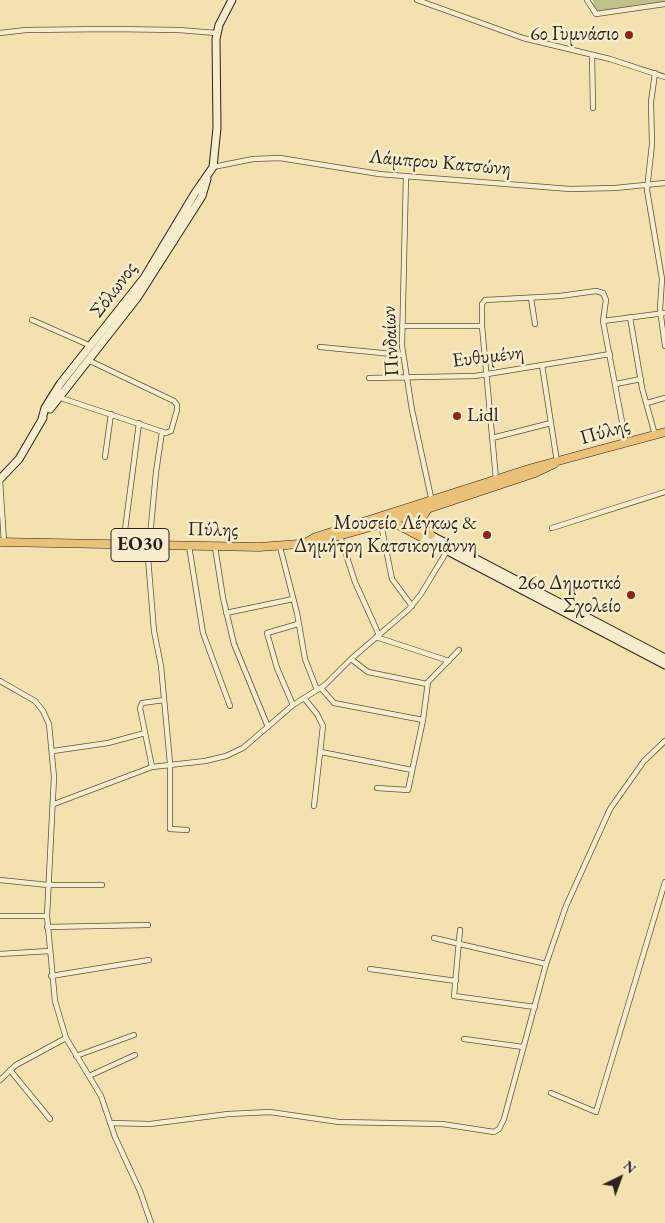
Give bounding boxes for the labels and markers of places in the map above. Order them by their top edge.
place label: 6ο Γυμνάσιο [530,23,619,47]
marker: 6ο Γυμνάσιο [623,29,635,41]
place label: Lidl [467,404,498,428]
marker: Lidl [451,410,463,422]
place label: Μουσείο Λέγκως & Δημήτρη Κατσικογιάννη [294,512,477,559]
marker: Μουσείο Λέγκως & Δημήτρη Κατσικογιάννη [481,529,493,541]
place label: 26ο Δημοτικό Σχολείο [518,572,621,619]
marker: 26ο Δημοτικό Σχολείο [625,589,637,601]

